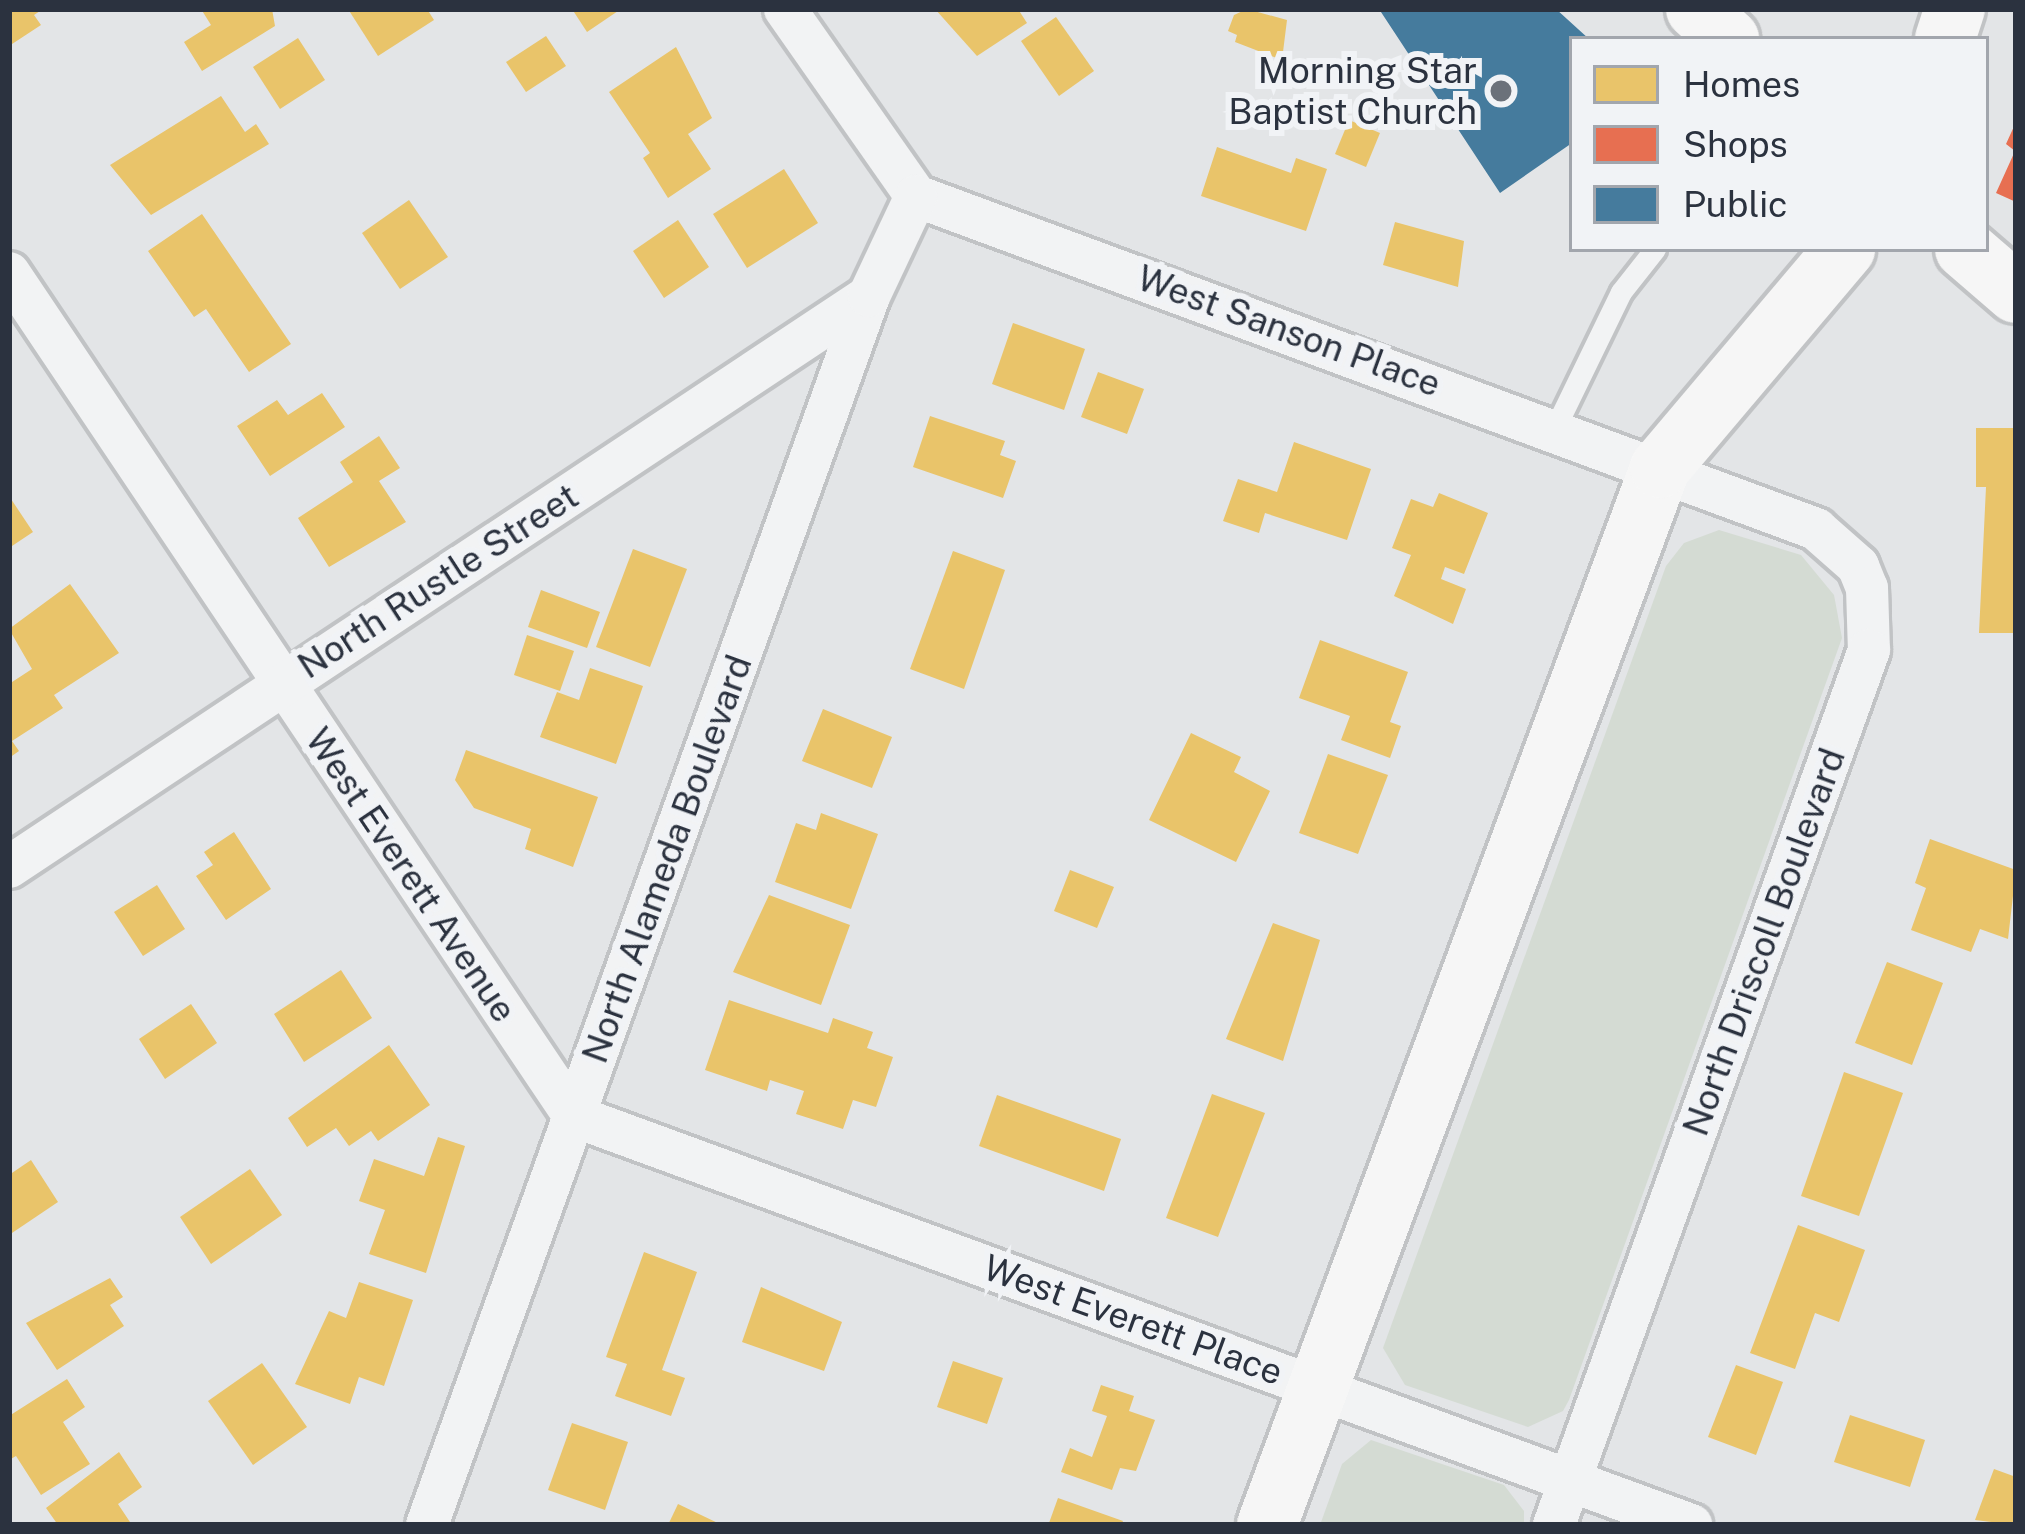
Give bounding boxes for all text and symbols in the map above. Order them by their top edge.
legend [1569,36,1989,252]
place label: Morning Star Baptist Church [1228,48,1477,133]
text: Homes [1683,63,1800,105]
marker: Morning Star Baptist Church [1488,78,1514,104]
text: Shops [1683,123,1788,165]
text: Public [1683,183,1788,225]
street label: West Sanson Place [1131,256,1447,406]
street label: North Rustle Street [290,474,586,688]
street label: North Alameda Boulevard [573,649,761,1069]
street label: West Everett Avenue [296,720,526,1030]
street label: North Driscoll Boulevard [1674,742,1854,1142]
street label: West Everett Place [978,1246,1288,1394]

